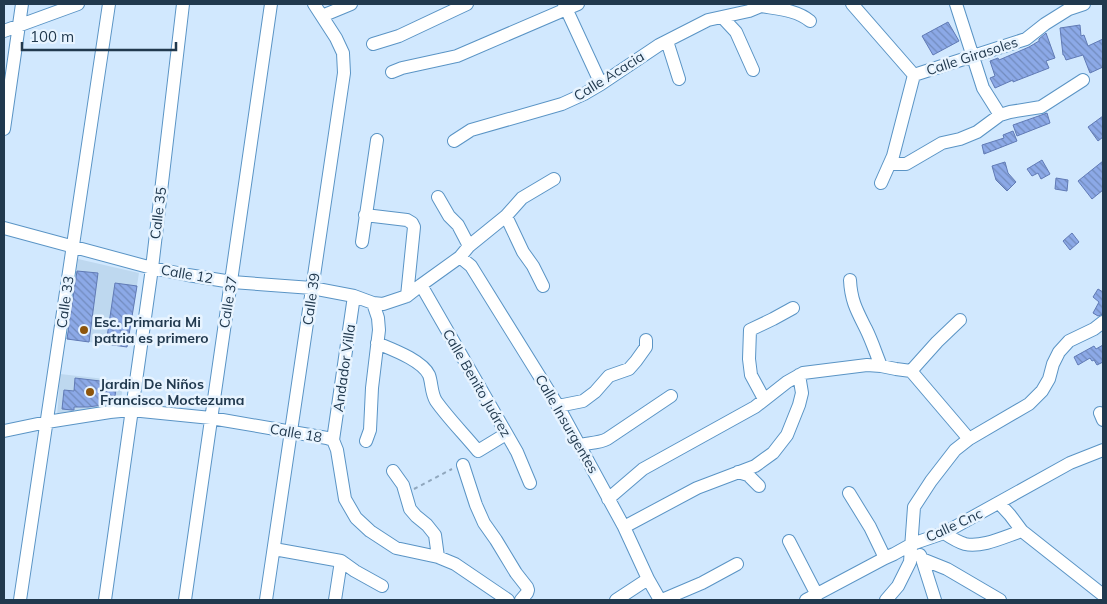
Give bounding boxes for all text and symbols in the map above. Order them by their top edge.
scale bar [22,20,176,52]
text: 100 m [30,27,74,46]
street label: Calle Girasoles [924,33,1020,79]
street label: Calle Acacia [570,47,648,105]
street label: Calle 35 [146,186,170,240]
street label: Calle 12 [160,261,214,287]
street label: Calle 39 [298,272,324,326]
street label: Calle 33 [52,275,78,329]
street label: Calle 37 [215,275,241,329]
place label: Esc. Primaria Mi patria es primero [94,313,209,347]
street label: Andador Villa [329,323,359,413]
marker: Esc. Primaria Mi patria es primero [78,324,90,336]
street label: Calle Benito Juárez [439,326,515,440]
street label: Calle Insurgentes [531,371,603,477]
place label: Jardin De Niños Francisco Moctezuma [100,375,245,409]
marker: Jardin De Niños Francisco Moctezuma [84,386,96,398]
street label: Calle 18 [269,420,323,446]
street label: Calle Cnc [923,504,985,546]

